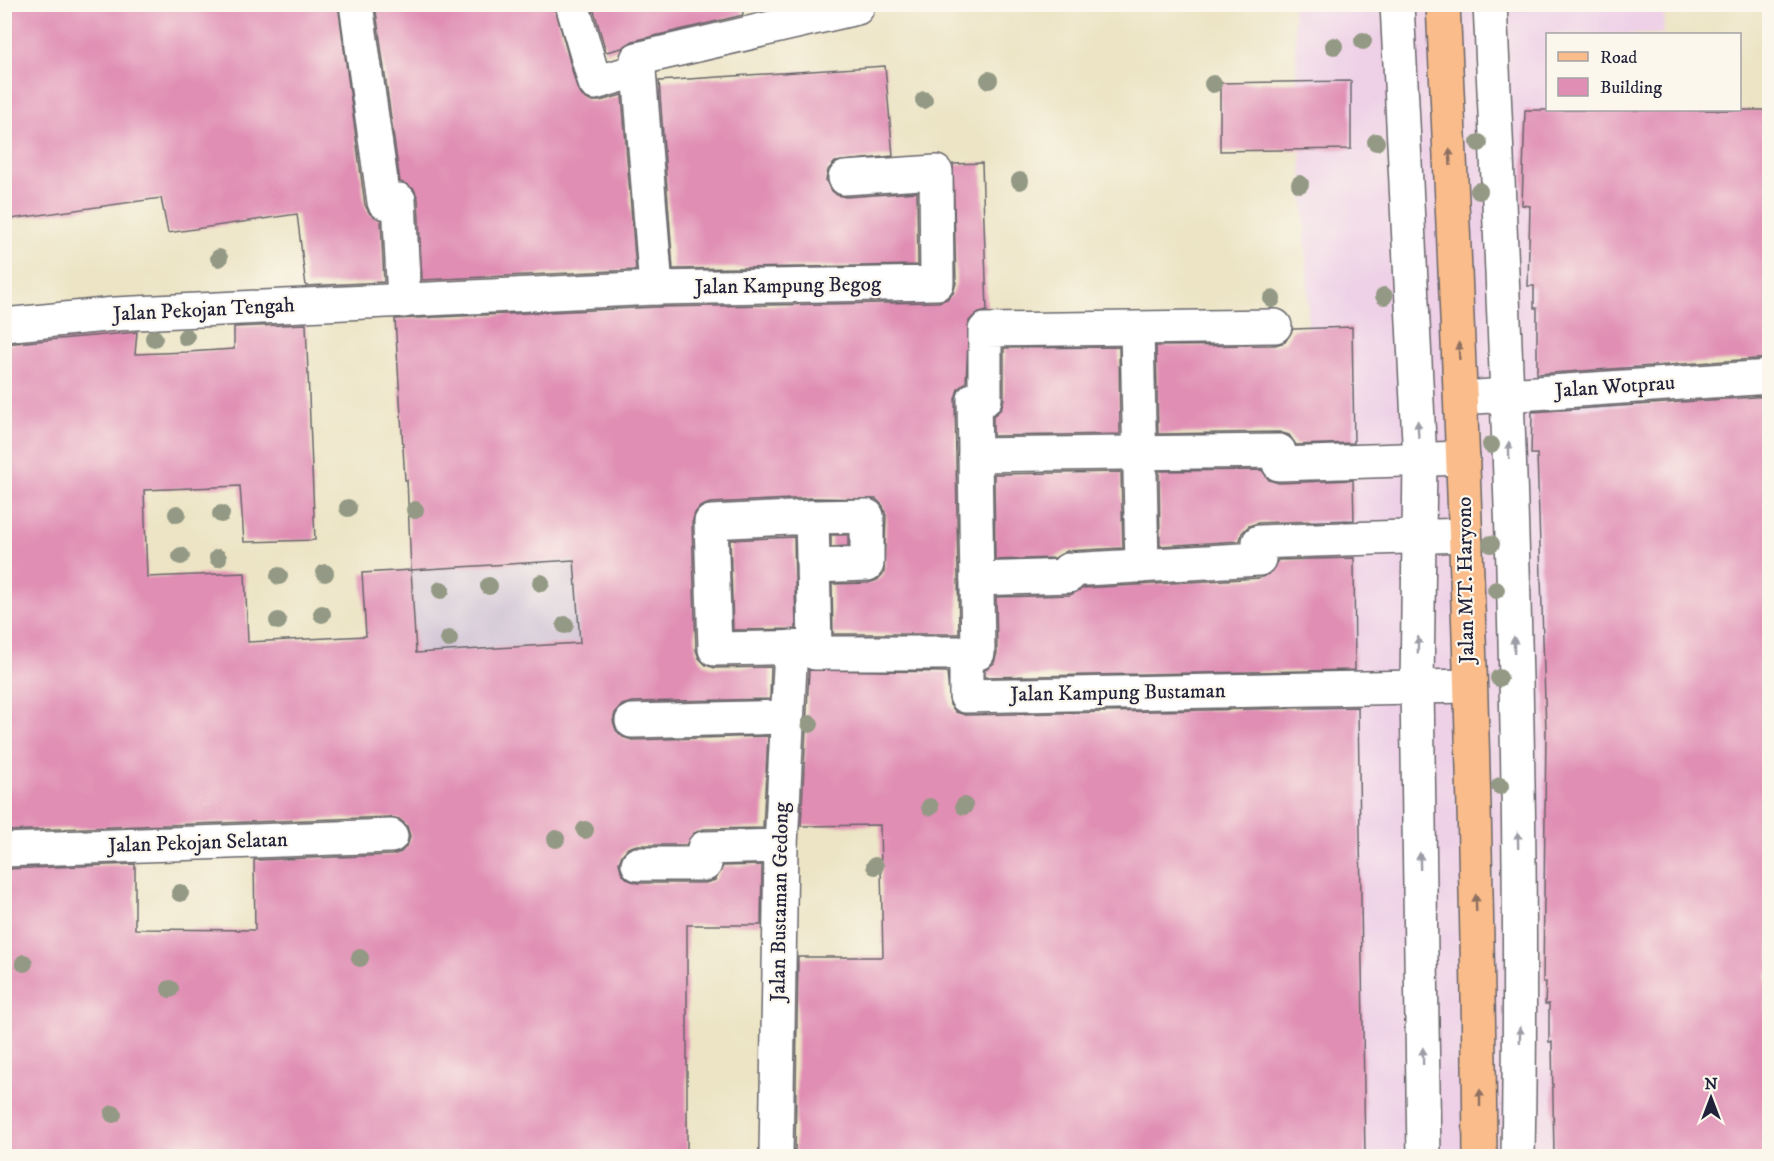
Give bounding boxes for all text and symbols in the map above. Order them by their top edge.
legend [1546,33,1741,111]
text: Road [1600,47,1637,69]
text: Building [1600,77,1662,99]
one-way arrow [1446,147,1455,166]
street label: Jalan Kampung Begog [693,271,882,301]
street label: Jalan Pekojan Tengah [111,292,295,328]
one-way arrow [1455,342,1464,361]
street label: Jalan Wotprau [1552,370,1676,404]
one-way arrow [1414,420,1423,439]
one-way arrow [1505,441,1514,460]
street label: Jalan MT. Haryono [1452,496,1480,666]
one-way arrow [1413,636,1423,655]
one-way arrow [1509,636,1518,655]
street label: Jalan Kampung Bustaman [1008,678,1226,708]
street label: Jalan Bustaman Gedong [765,801,795,1004]
street label: Jalan Pekojan Selatan [106,827,288,859]
one-way arrow [1513,831,1523,850]
one-way arrow [1415,852,1425,871]
one-way arrow [1471,894,1480,913]
one-way arrow [1515,1026,1525,1045]
one-way arrow [1418,1047,1428,1066]
north arrow [1681,1068,1741,1128]
text: N [1704,1074,1718,1094]
one-way arrow [1475,1089,1484,1108]

